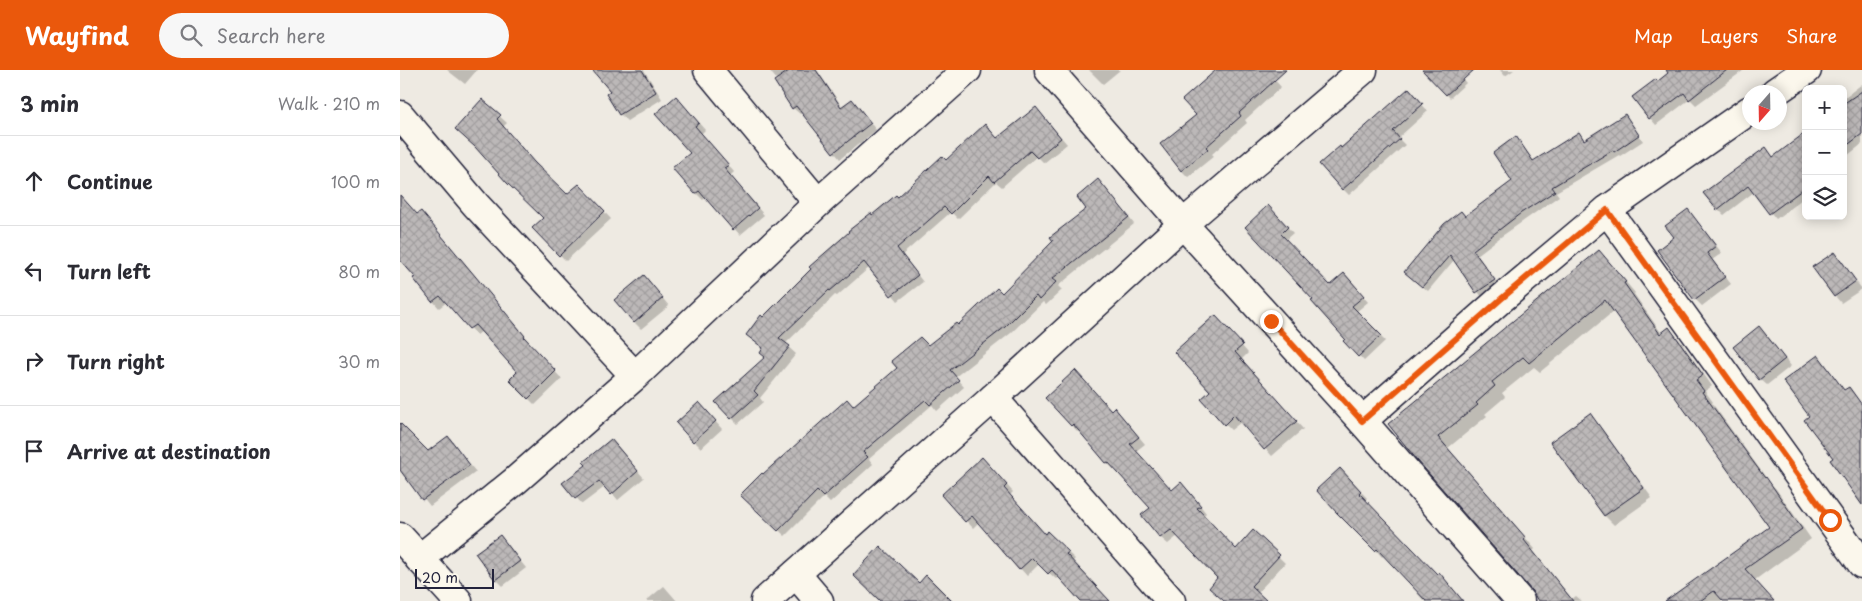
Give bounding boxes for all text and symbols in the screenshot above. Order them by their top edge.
search box [159,13,509,58]
text: Wayfind [25,17,129,53]
icon: search [177,21,205,49]
text: Search here [217,21,325,49]
text: Map [1634,22,1673,49]
text: Layers [1701,22,1758,49]
text: Share [1786,22,1837,49]
north arrow [1742,85,1787,130]
map controls [1802,85,1847,220]
button: + [1802,85,1847,130]
text: 3 min [20,87,79,119]
text: Walk · 210 m [278,91,380,115]
button: − [1802,130,1847,175]
icon: ahead [20,167,48,195]
text: Continue [67,167,153,195]
text: 100 m [331,169,380,193]
button: layers [1802,175,1847,220]
icon: left [20,257,48,285]
text: Turn left [67,257,151,285]
text: 80 m [338,259,380,283]
route end [1260,310,1283,333]
icon: right [20,347,48,375]
text: Turn right [67,347,165,375]
text: 30 m [338,349,380,373]
icon: arrive [20,437,48,465]
text: Arrive at destination [67,437,271,465]
route start [1819,509,1842,532]
scale bar [415,566,494,589]
text: 20 m [422,567,458,588]

